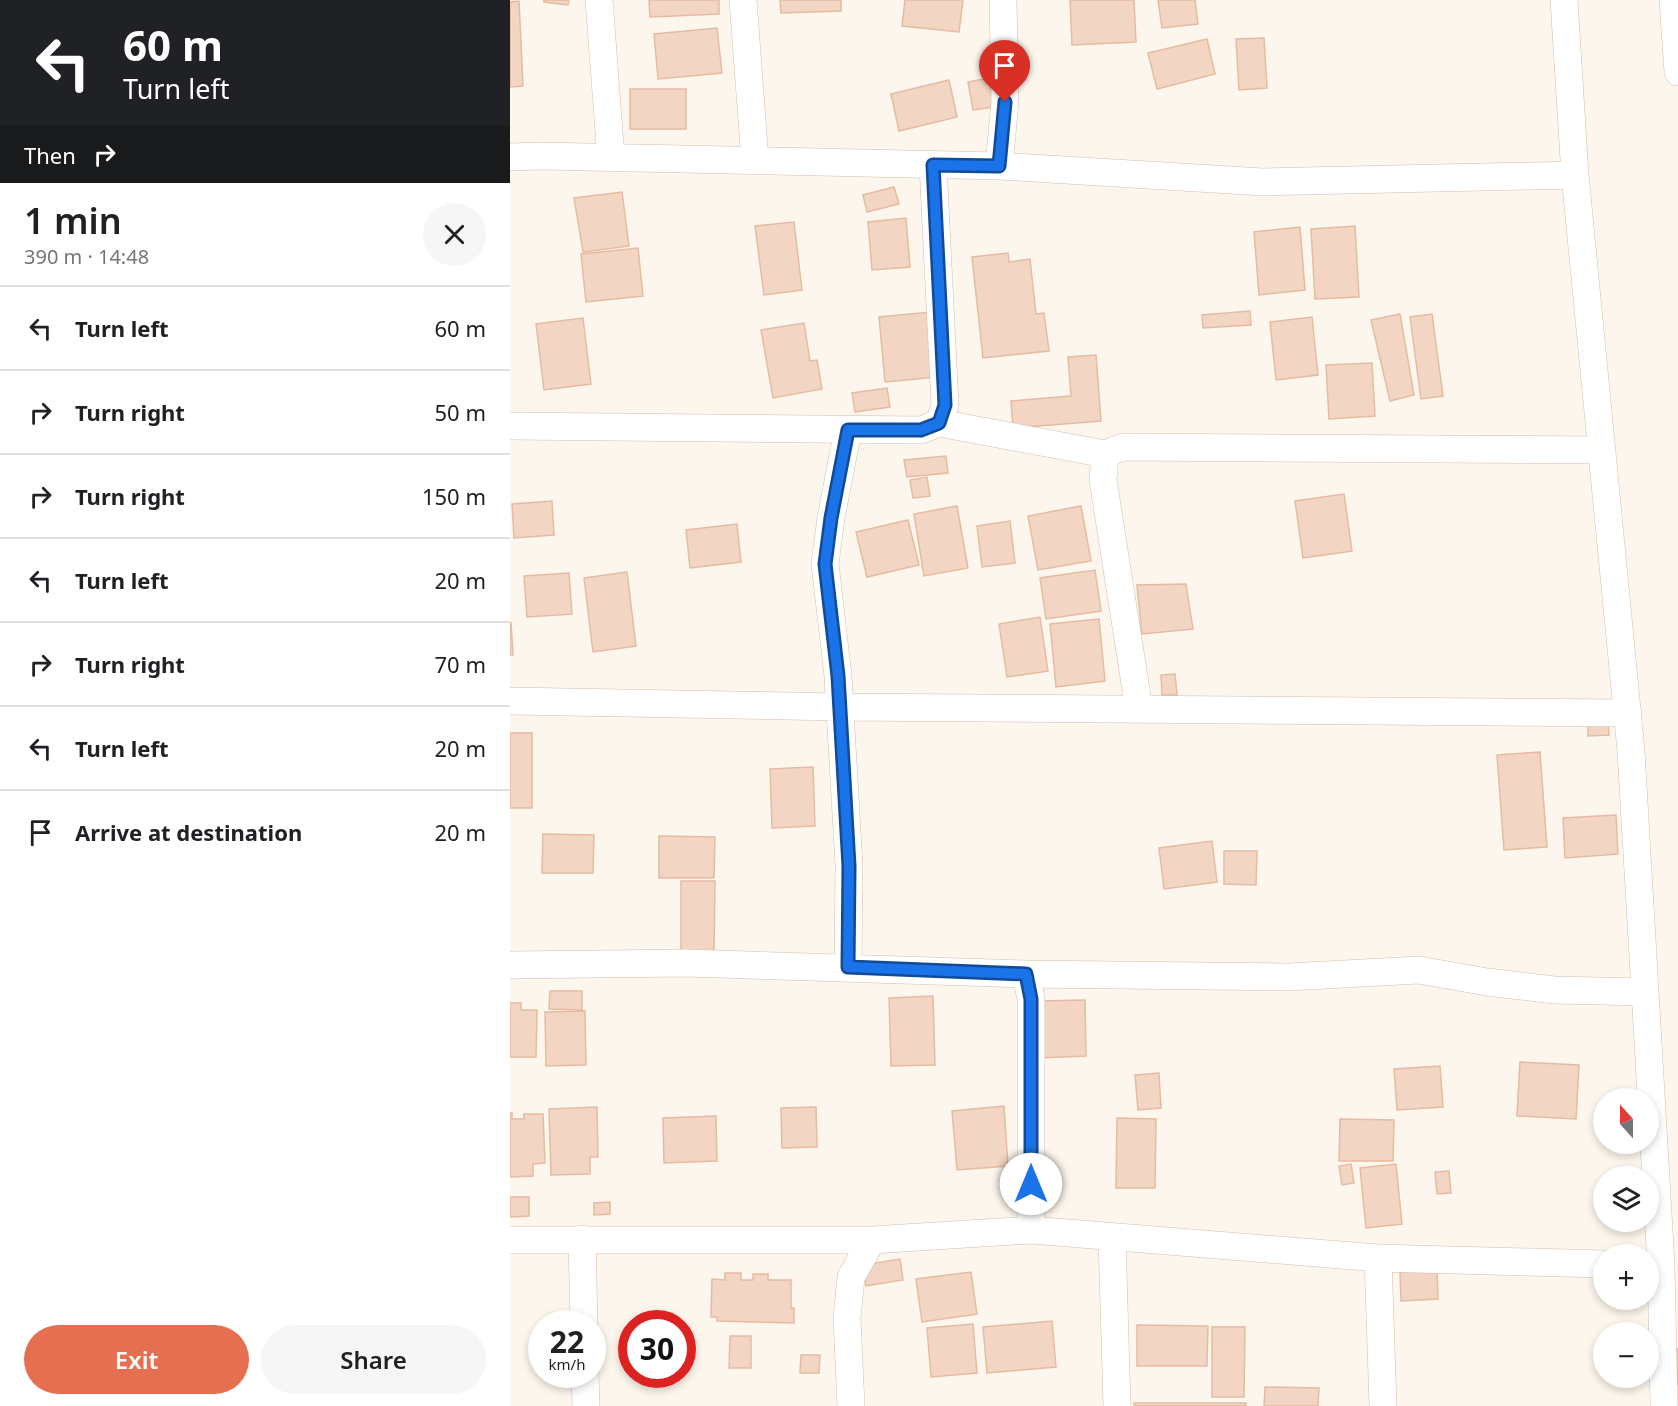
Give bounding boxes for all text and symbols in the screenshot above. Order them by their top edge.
text: 60 m [123,16,223,73]
icon: left [24,24,102,102]
pin [979,40,1030,102]
icon: arrive [988,49,1021,82]
text: Turn left [123,70,229,107]
icon: right [88,138,121,171]
text: Then [24,140,76,170]
text: 1 min [24,196,122,245]
button: close [423,203,486,266]
text: 390 m · 14:48 [24,243,149,270]
icon: left [24,312,57,345]
text: Turn left [75,313,169,343]
text: 60 m [435,313,486,343]
icon: right [24,396,57,429]
text: Turn right [75,397,185,427]
text: 50 m [435,397,486,427]
icon: right [24,480,57,513]
text: Turn right [75,481,185,511]
text: 150 m [422,481,486,511]
icon: left [24,564,57,597]
text: Turn left [75,565,169,595]
text: 20 m [435,565,486,595]
icon: right [24,648,57,681]
text: Turn right [75,649,185,679]
text: 70 m [435,649,486,679]
icon: left [24,732,57,765]
text: Turn left [75,733,169,763]
text: 20 m [435,733,486,763]
icon: arrive [24,816,57,849]
text: Arrive at destination [75,817,302,847]
text: 20 m [435,817,486,847]
north arrow [1593,1088,1659,1154]
map controls [1593,1088,1659,1388]
position arrow [999,1152,1063,1216]
button: layers [1593,1166,1659,1232]
button: + [1593,1244,1659,1310]
speed limit sign: 30 [618,1310,696,1388]
text: 22 [550,1321,584,1362]
button: − [1593,1322,1659,1388]
button: Exit [24,1325,249,1394]
button: Share [261,1325,486,1394]
text: km/h [549,1354,585,1374]

